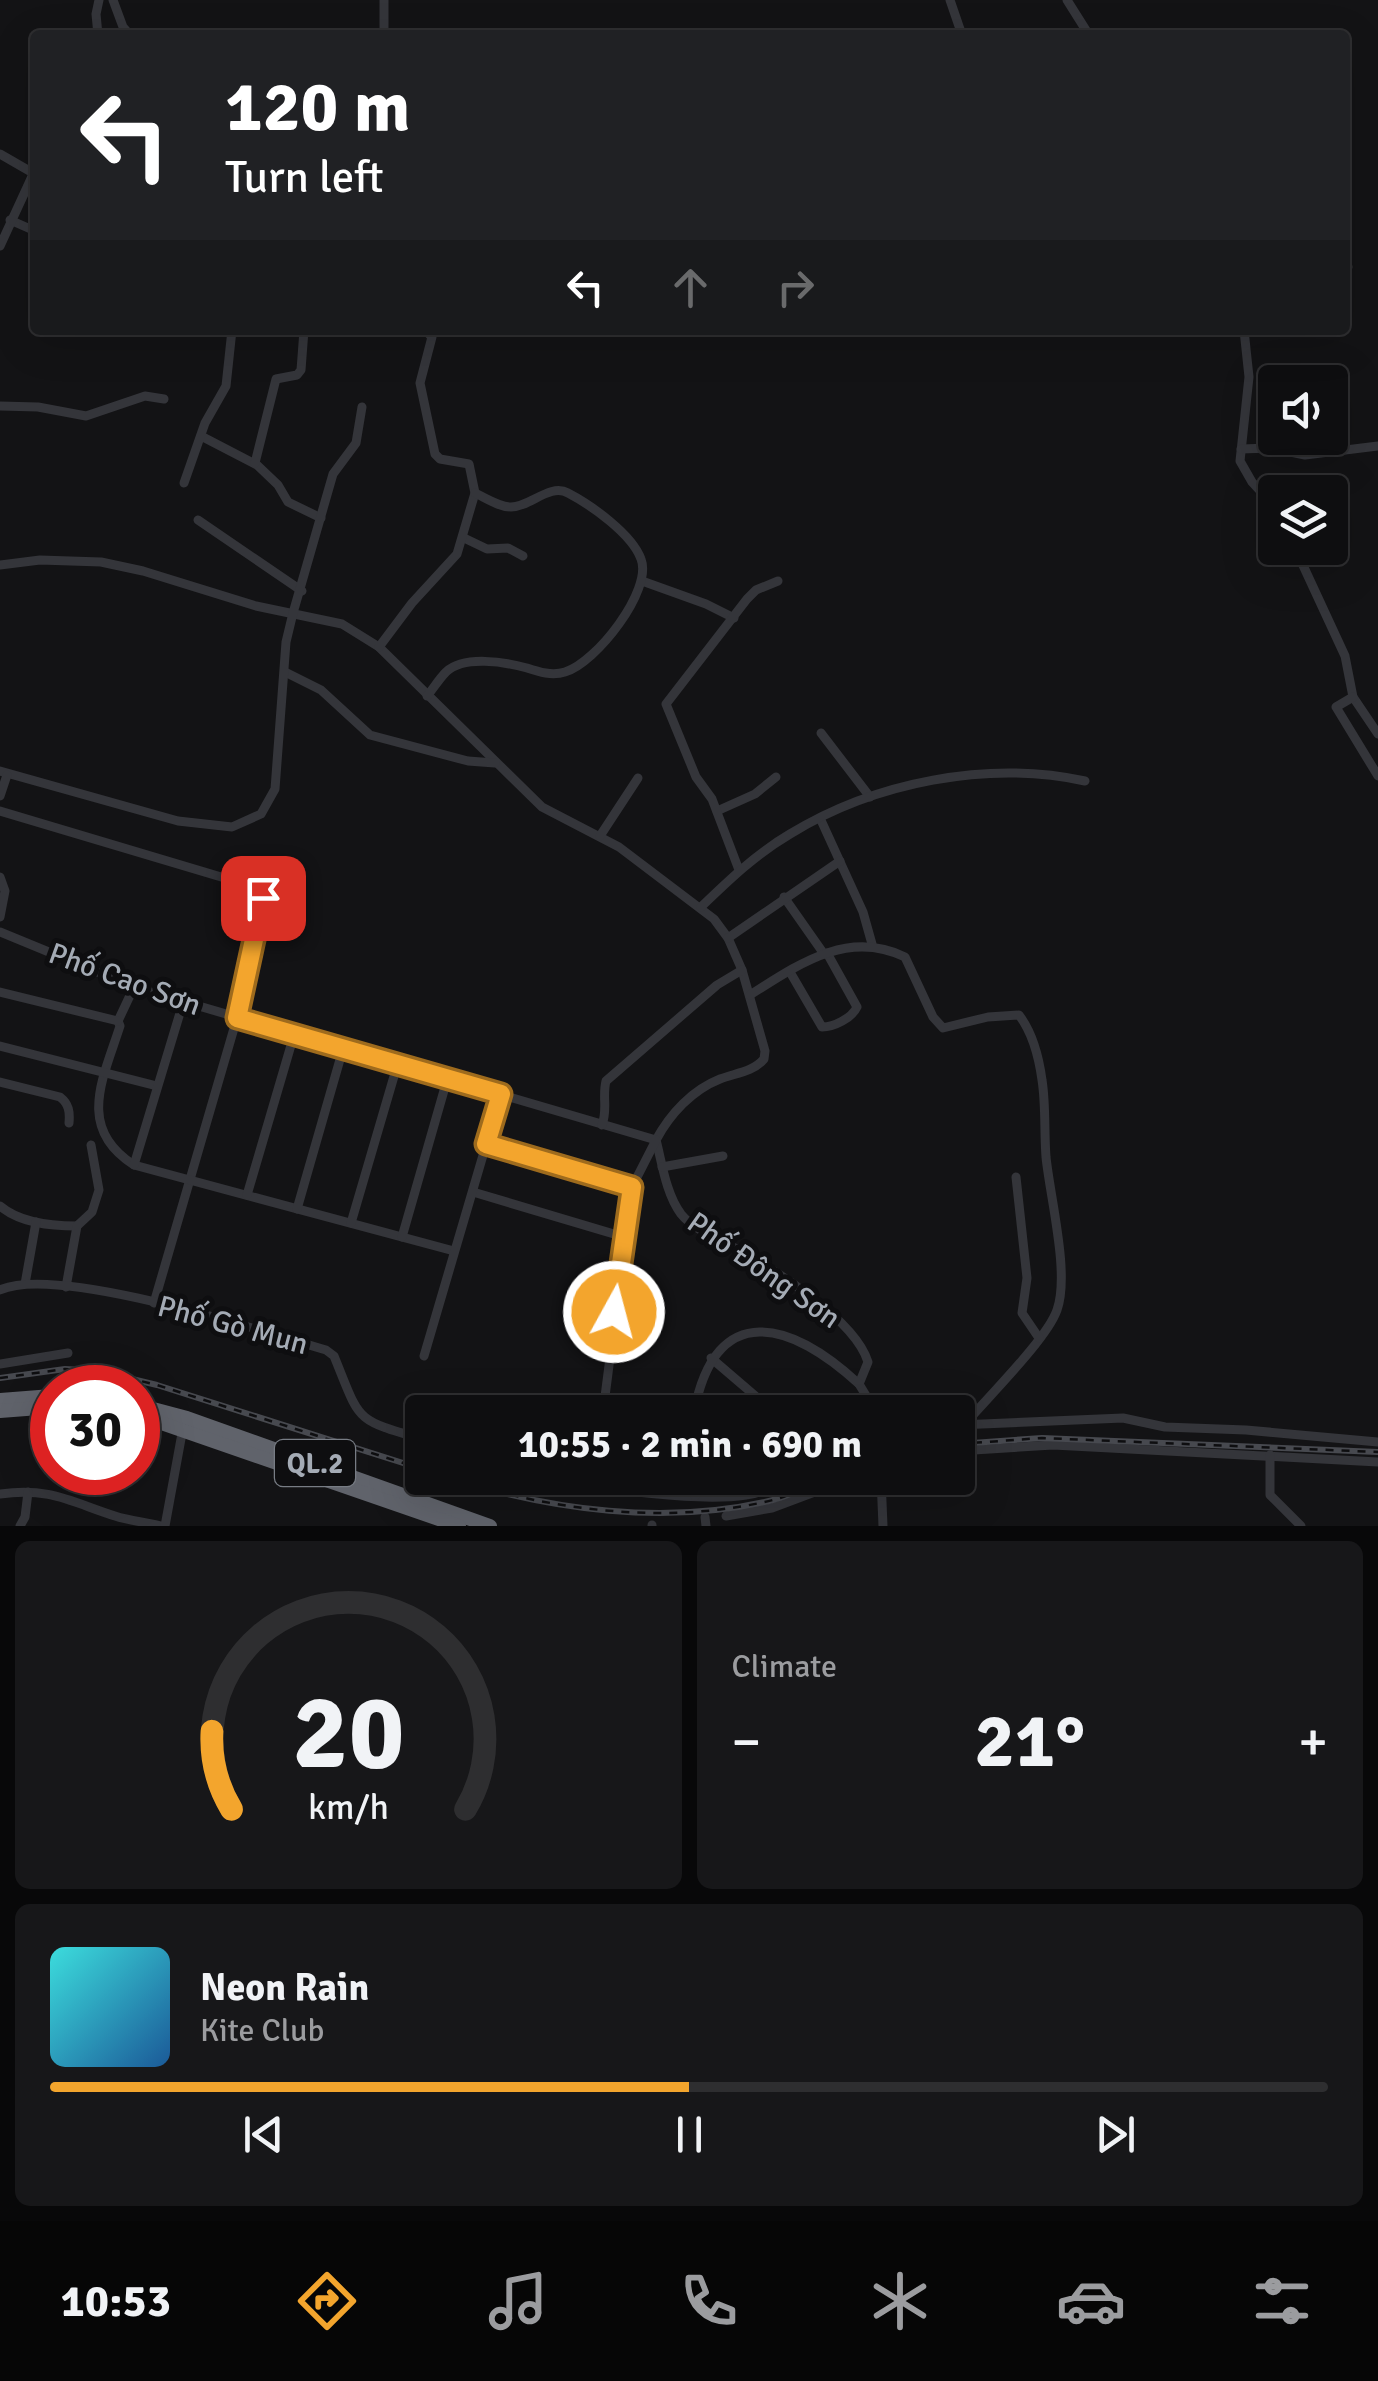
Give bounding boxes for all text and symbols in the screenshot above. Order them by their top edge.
text: 120 m [225,64,410,150]
icon: left [60,70,190,200]
text: Turn left [225,150,384,205]
icon: left [558,260,613,315]
icon: ahead [663,260,718,315]
icon: right [768,260,823,315]
map controls [1258,365,1348,565]
button: sound [1258,365,1348,455]
button: layers [1258,475,1348,565]
pin [221,856,306,941]
icon: arrive [236,871,291,926]
street label: Phố Cao Sơn [44,935,206,1024]
street label: Phố Đông Sơn [680,1204,847,1337]
position arrow [562,1260,666,1364]
street label: Phố Gò Mun [154,1288,312,1363]
speed limit sign: 30 [30,1365,160,1495]
text: 10:55 · 2 min · 690 m [518,1421,862,1468]
road number: QL.2 [275,1440,355,1486]
text: Climate [732,1647,837,1686]
text: 20 [292,1669,404,1797]
text: 21° [974,1695,1085,1788]
text: − [732,1708,761,1776]
text: + [1298,1708,1328,1776]
text: km/h [308,1785,389,1829]
text: Neon Rain [200,1964,369,2011]
text: Kite Club [200,2011,324,2050]
icon: previous [236,2107,291,2162]
icon: pause [662,2107,717,2162]
icon: next [1088,2107,1143,2162]
icon: directions [292,2266,362,2336]
icon: music [483,2266,553,2336]
icon: phone [674,2266,744,2336]
icon: climate [865,2266,935,2336]
icon: car [1056,2266,1126,2336]
icon: filters [1247,2266,1317,2336]
text: 10:53 [61,2274,171,2329]

